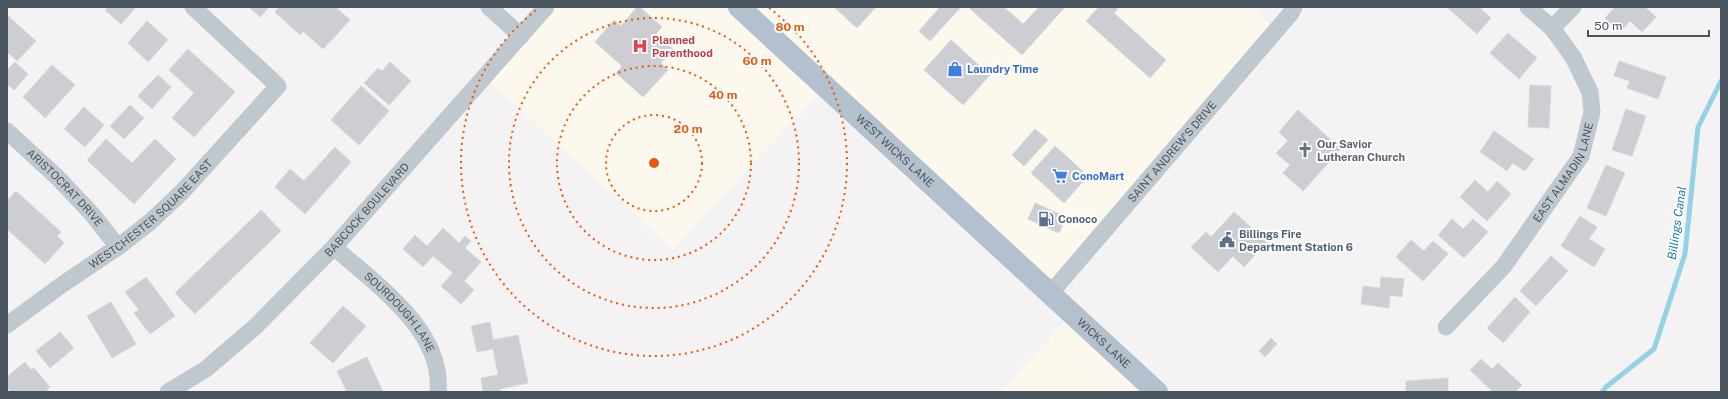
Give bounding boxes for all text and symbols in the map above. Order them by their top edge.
scale bar [1588,12,1709,38]
text: 50 m [1594,19,1622,33]
text: 80 m [775,20,805,34]
place label: Planned Parenthood [652,34,713,59]
hospital icon: Planned Parenthood [631,37,649,55]
text: 60 m [742,54,772,68]
shop icon: Laundry Time [946,60,964,78]
place label: Laundry Time [967,63,1039,75]
text: 40 m [708,88,738,102]
street label: SAINT ANDREW'S DRIVE [1125,98,1219,205]
street label: WEST WICKS LANE [854,112,936,190]
street label: EAST ALMADIN LANE [1531,121,1595,224]
text: 20 m [674,122,703,136]
place label: Our Savior Lutheran Church [1317,138,1405,163]
church icon: Our Savior Lutheran Church [1296,141,1314,159]
street label: ARISTOCRAT DRIVE [24,146,105,229]
centre of rings [647,156,661,170]
street label: WESTCHESTER SQUARE EAST [87,157,215,271]
street label: BABCOCK BOULEVARD [322,160,412,259]
supermarket icon: ConoMart [1051,167,1069,185]
place label: ConoMart [1072,170,1125,182]
water label: Billings Canal [1665,185,1689,261]
fuel station icon: Conoco [1037,210,1055,228]
place label: Conoco [1058,213,1097,225]
place label: Billings Fire Department Station 6 [1239,228,1353,253]
public building icon: Billings Fire Department Station 6 [1218,231,1236,249]
street label: SOURDOUGH LANE [362,270,437,354]
street label: WICKS LANE [1075,316,1133,371]

